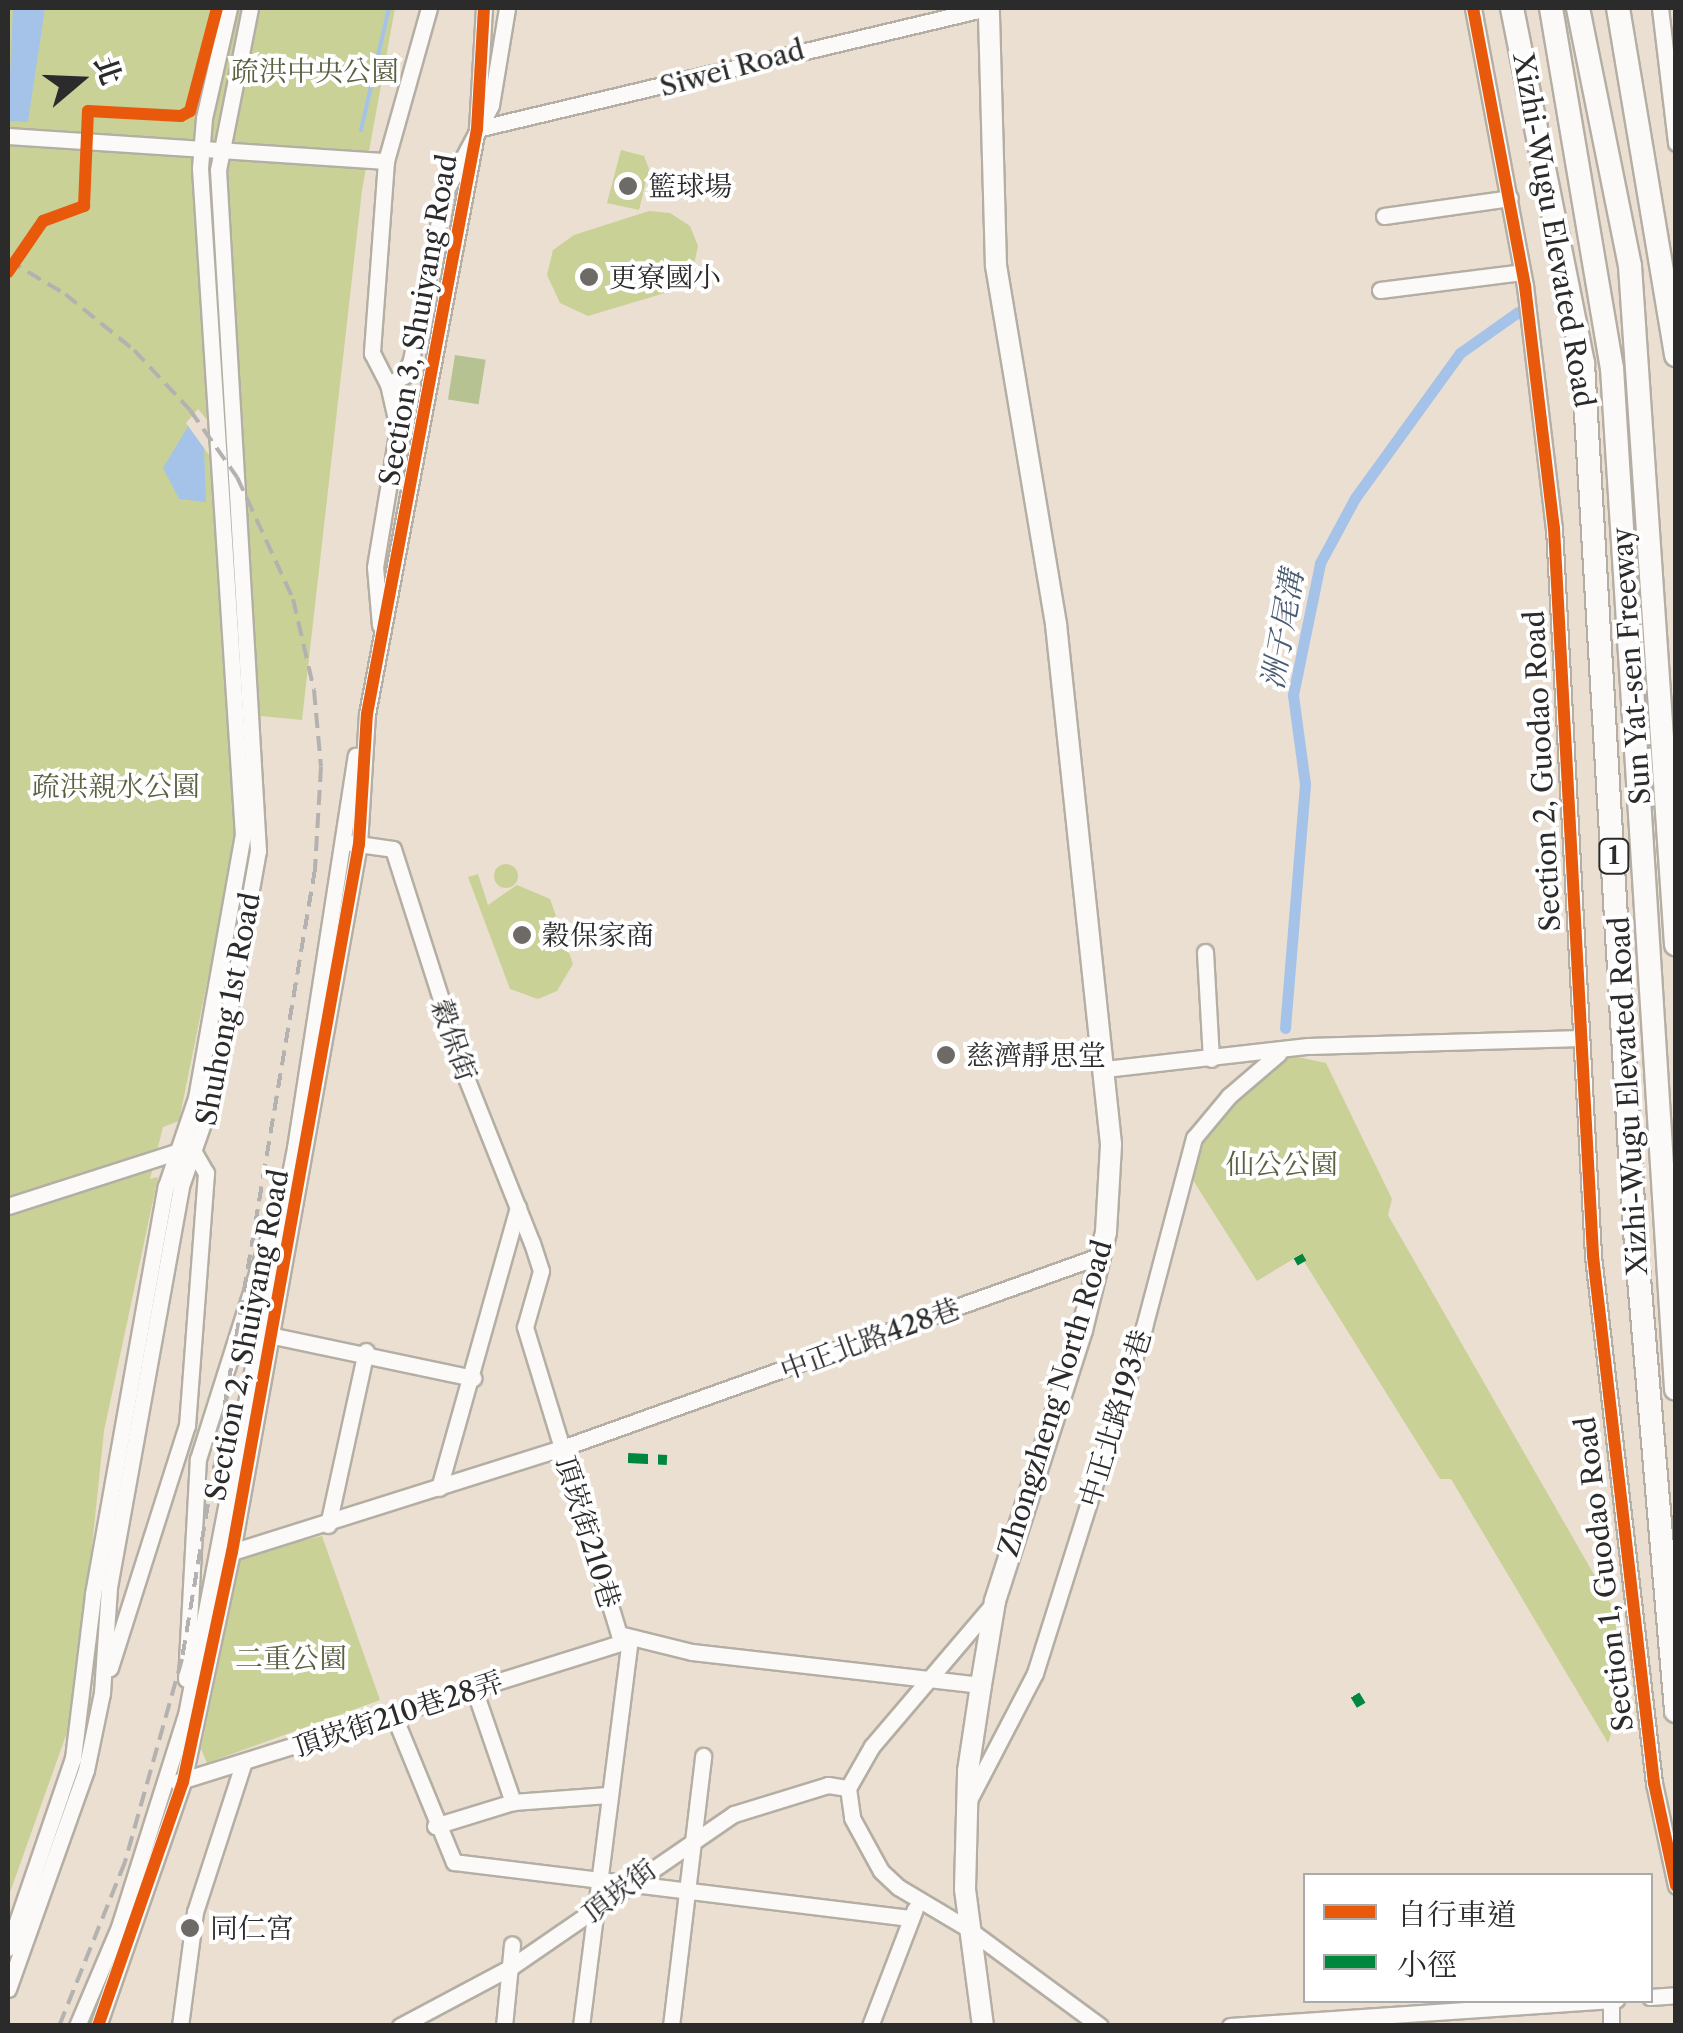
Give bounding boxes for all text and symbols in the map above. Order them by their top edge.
north arrow [30,30,130,130]
street label: Siwei Road [656,33,808,103]
street label: Xizhi-Wugu Elevated Road [1506,50,1602,410]
text: 北 [88,51,129,89]
park label: 疏洪中央公園 [231,54,399,88]
street label: Section 3, Shuiyang Road [372,151,464,489]
place label: 籃球場 [648,169,732,203]
marker: 籃球場 [617,175,639,197]
place label: 更寮國小 [609,260,721,294]
marker: 更寮國小 [578,266,600,288]
street label: Sun Yat-sen Freeway [1605,526,1657,806]
water label: 洲子尾溝 [1255,568,1311,692]
street label: Section 2, Guodao Road [1517,610,1567,932]
park label: 疏洪親水公園 [32,769,200,803]
road number: 1 [1596,836,1632,876]
street label: Shuhong 1st Road [189,890,267,1128]
street label: Xizhi-Wugu Elevated Road [1602,916,1654,1276]
place label: 穀保家商 [542,918,654,952]
marker: 穀保家商 [511,924,533,946]
street label: 穀保街 [424,995,484,1085]
place label: 慈濟靜思堂 [966,1038,1106,1072]
marker: 慈濟靜思堂 [935,1044,957,1066]
park label: 仙公公園 [1226,1147,1338,1181]
street label: Section 2, Shuiyang Road [198,1166,296,1504]
street label: Zhongzheng North Road [991,1236,1119,1560]
street label: 中正北路428巷 [776,1291,964,1387]
street label: 中正北路193巷 [1072,1325,1158,1511]
street label: Section 1, Guodao Road [1568,1415,1640,1733]
street label: 頂崁街210巷 [549,1452,627,1612]
park label: 二重公園 [235,1641,347,1675]
street label: 頂崁街210巷28弄 [289,1664,507,1764]
street label: 頂崁街 [575,1852,663,1930]
legend [1303,1873,1653,2003]
text: 自行車道 [1397,1896,1517,1933]
place label: 同仁宮 [210,1911,294,1945]
marker: 同仁宮 [179,1917,201,1939]
text: 小徑 [1397,1946,1457,1983]

